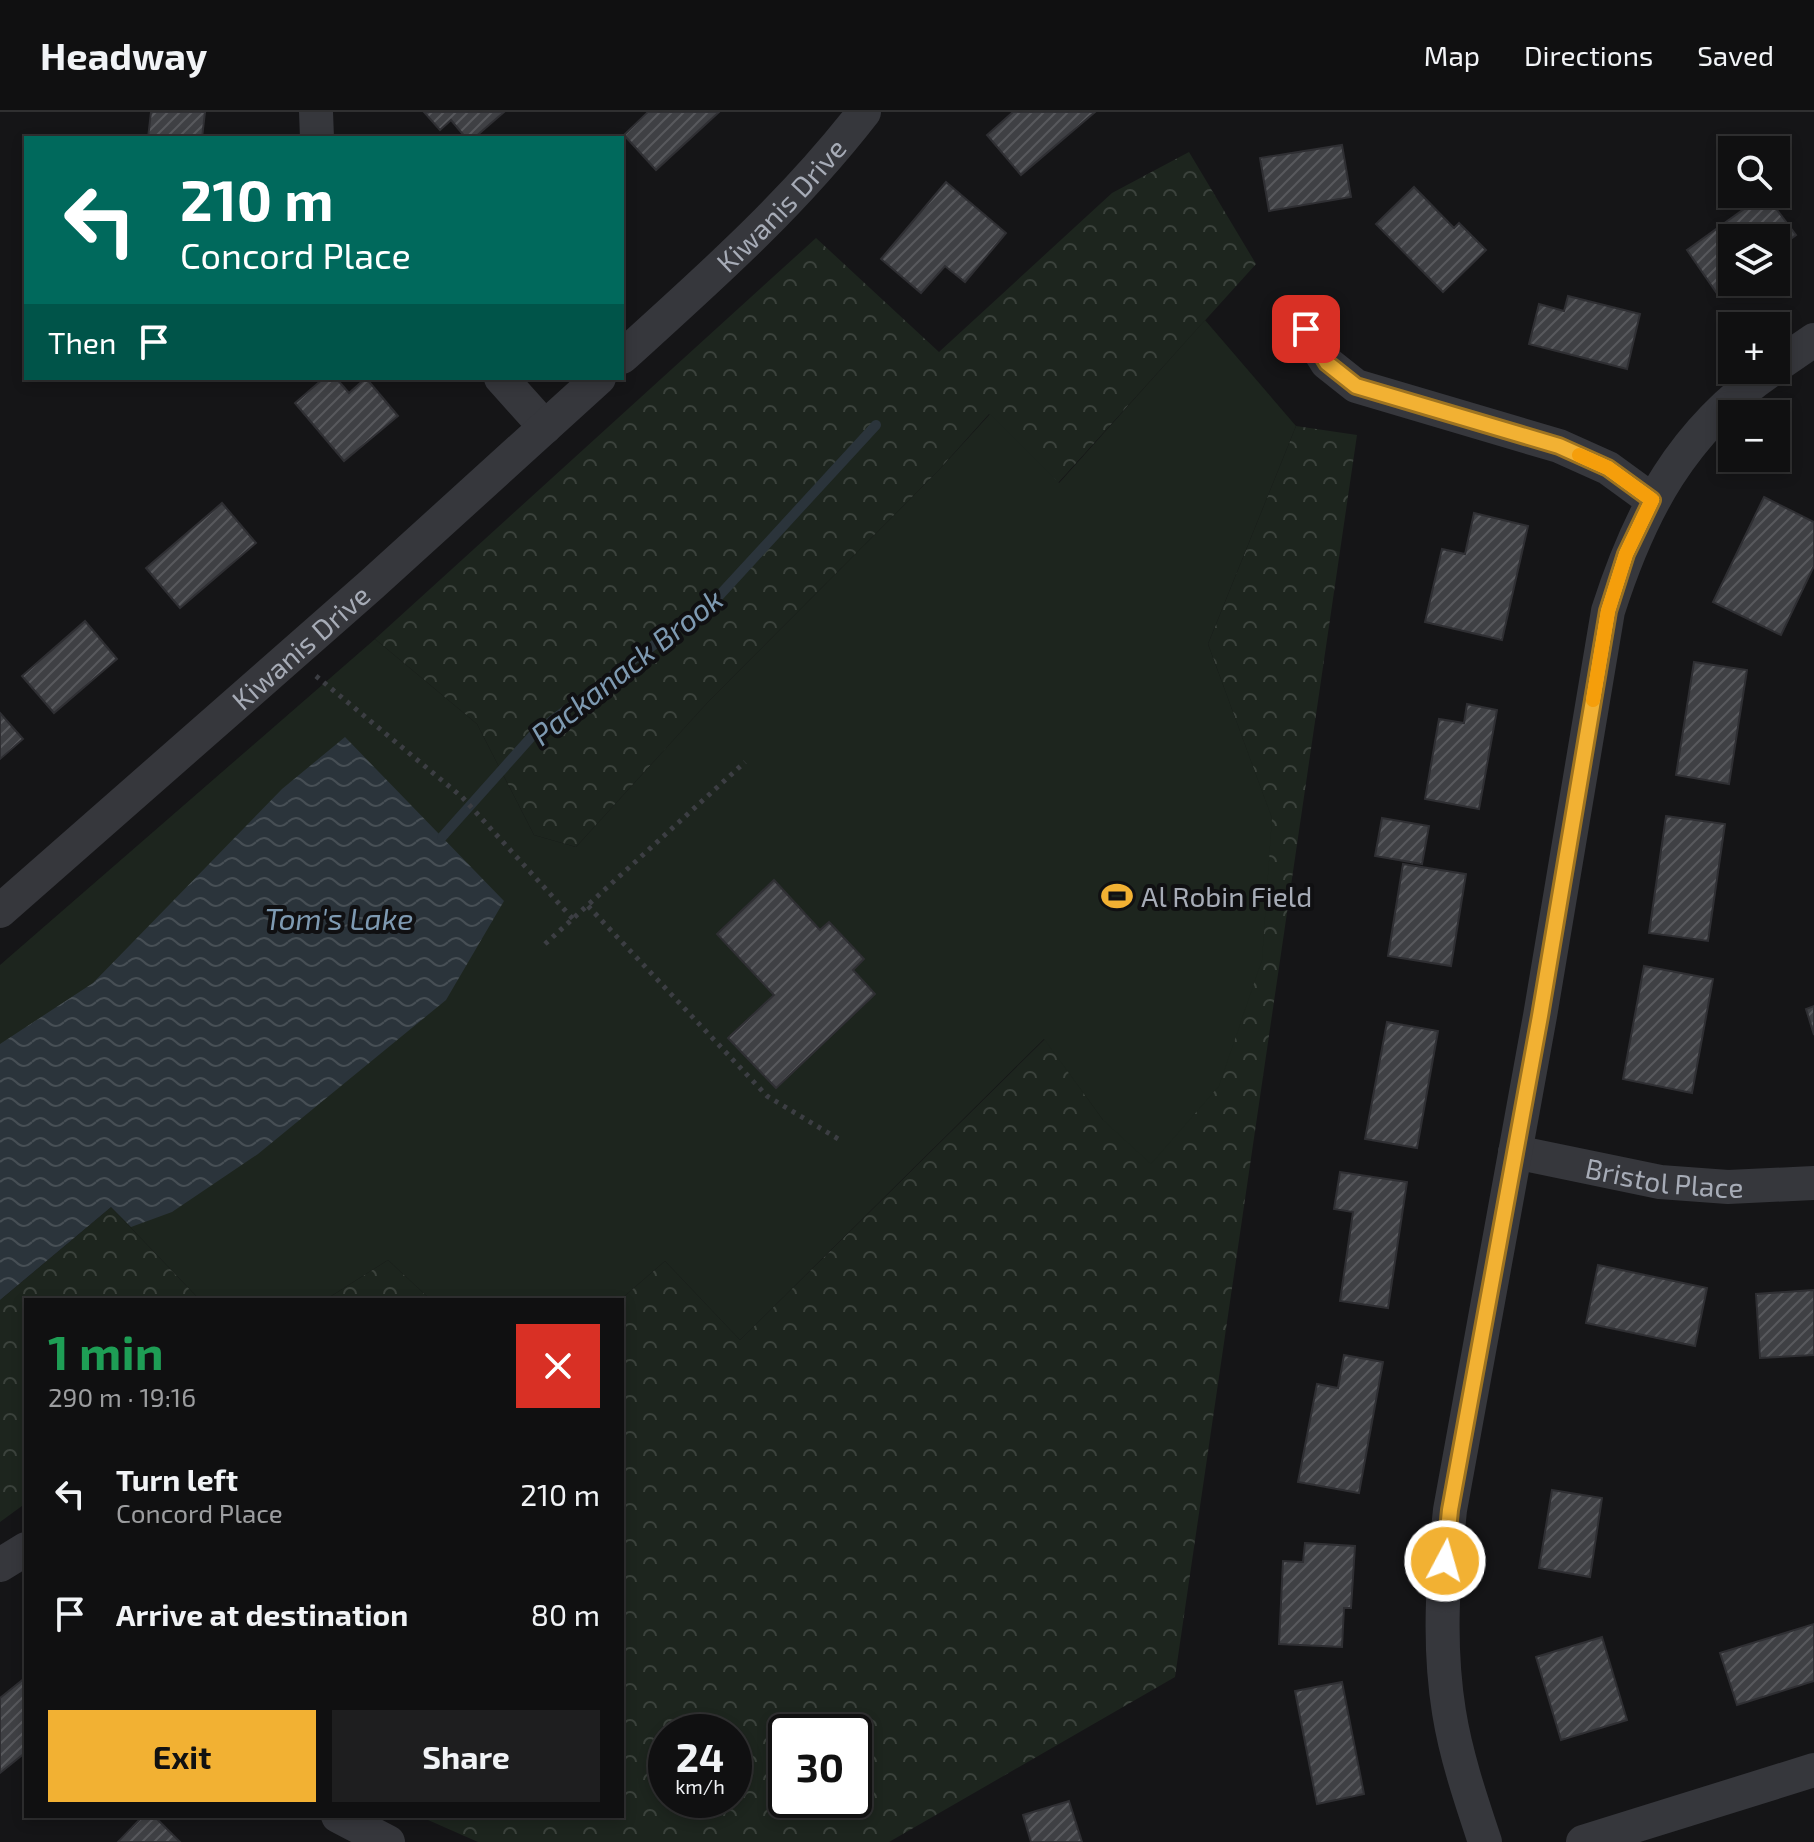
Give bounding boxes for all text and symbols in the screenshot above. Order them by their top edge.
text: Headway [40,32,207,78]
text: Map [1424,38,1480,72]
text: Directions [1524,38,1653,72]
text: Saved [1697,38,1774,72]
street label: Kiwanis Drive [709,131,853,279]
map controls [1718,136,1790,472]
button: search [1718,136,1790,208]
text: 210 m [180,165,334,232]
icon: left [48,168,152,272]
button: layers [1718,224,1790,296]
text: Concord Place [180,233,411,276]
pin [1272,295,1340,363]
icon: arrive [1284,307,1328,351]
button: + [1718,312,1790,384]
icon: arrive [132,320,176,364]
text: Then [48,324,116,360]
button: − [1718,400,1790,472]
street label: Kiwanis Drive [225,577,376,717]
water label: Packanack Brook [523,580,729,752]
sports icon: Al Robin Field [1100,879,1134,913]
place label: Al Robin Field [1141,879,1312,913]
water label: Tom's Lake [265,900,413,936]
street label: Bristol Place [1583,1150,1744,1204]
text: 1 min [48,1322,164,1380]
button: close [516,1324,600,1408]
text: 290 m · 19:16 [48,1381,196,1412]
text: Turn left [116,1461,238,1497]
icon: left [48,1472,92,1516]
text: 210 m [520,1476,600,1512]
text: Concord Place [116,1497,283,1528]
position arrow [1403,1519,1487,1603]
icon: arrive [48,1592,92,1636]
text: Arrive at destination [116,1596,408,1632]
text: 80 m [531,1596,600,1632]
button: Exit [48,1710,316,1802]
button: Share [332,1710,600,1802]
speed limit sign: 30 [768,1714,872,1818]
text: 24 [676,1732,724,1780]
text: km/h [675,1774,725,1798]

